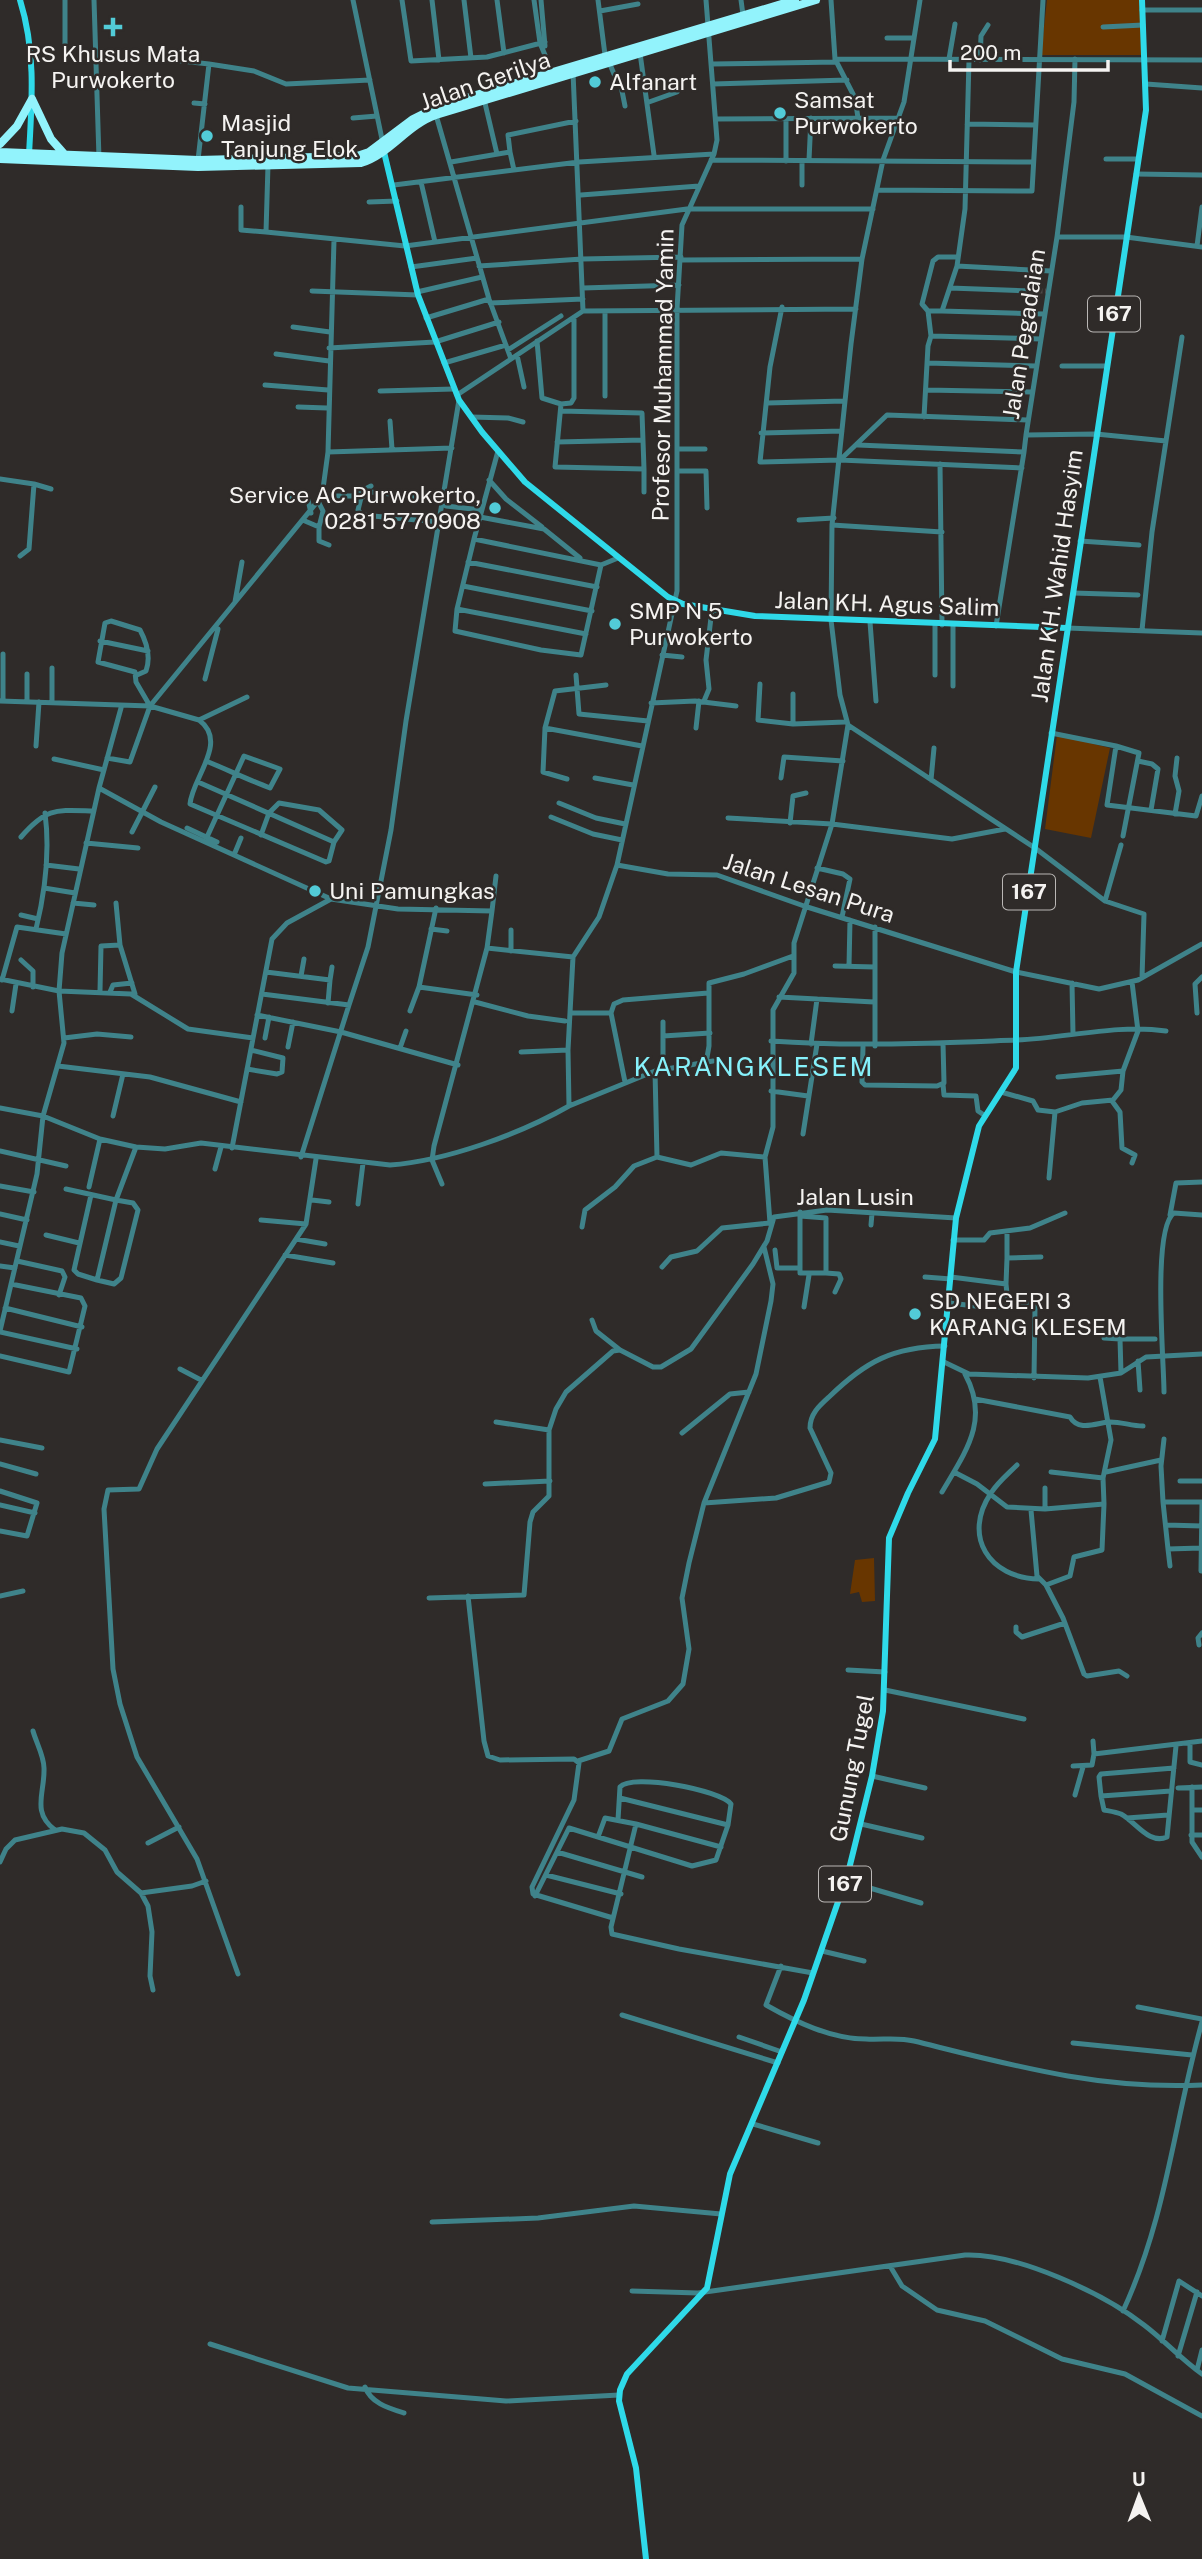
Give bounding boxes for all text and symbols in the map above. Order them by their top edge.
marker: RS Khusus Mata Purwokerto [103,17,123,37]
scale bar [950,28,1108,72]
place label: RS Khusus Mata Purwokerto [26,40,200,93]
text: 200 m [960,40,1021,65]
street label: Jalan Gerilya [416,46,554,115]
place label: Alfanart [609,68,697,95]
marker: Alfanart [587,74,603,90]
place label: Samsat Purwokerto [794,86,918,139]
marker: Samsat Purwokerto [772,105,788,121]
place label: Masjid Tanjung Elok [221,109,358,162]
marker: Masjid Tanjung Elok [199,128,215,144]
street label: Profesor Muhammad Yamin [646,228,679,522]
street label: Jalan Pegadaian [997,247,1050,421]
road number: 167 [1088,296,1140,332]
street label: Jalan KH. Wahid Hasyim [1025,448,1088,704]
place label: Service AC Purwokerto, 0281 5770908 [229,481,481,534]
marker: Service AC Purwokerto, 0281 5770908 [487,500,503,516]
street label: Jalan KH. Agus Salim [774,586,1000,621]
place label: SMP N 5 Purwokerto [629,597,753,650]
marker: SMP N 5 Purwokerto [607,616,623,632]
street label: Jalan Lesan Pura [720,847,898,928]
road number: 167 [1003,874,1055,910]
place label: Uni Pamungkas [329,877,495,904]
marker: Uni Pamungkas [307,883,323,899]
district label: KARANGKLESEM [634,1051,874,1082]
street label: Jalan Lusin [796,1183,914,1210]
place label: SD NEGERI 3 KARANG KLESEM [929,1287,1127,1340]
marker: SD NEGERI 3 KARANG KLESEM [907,1306,923,1322]
street label: Gunung Tugel [824,1692,879,1844]
road number: 167 [819,1867,871,1902]
north arrow [1104,2461,1174,2531]
text: U [1132,2468,1146,2490]

